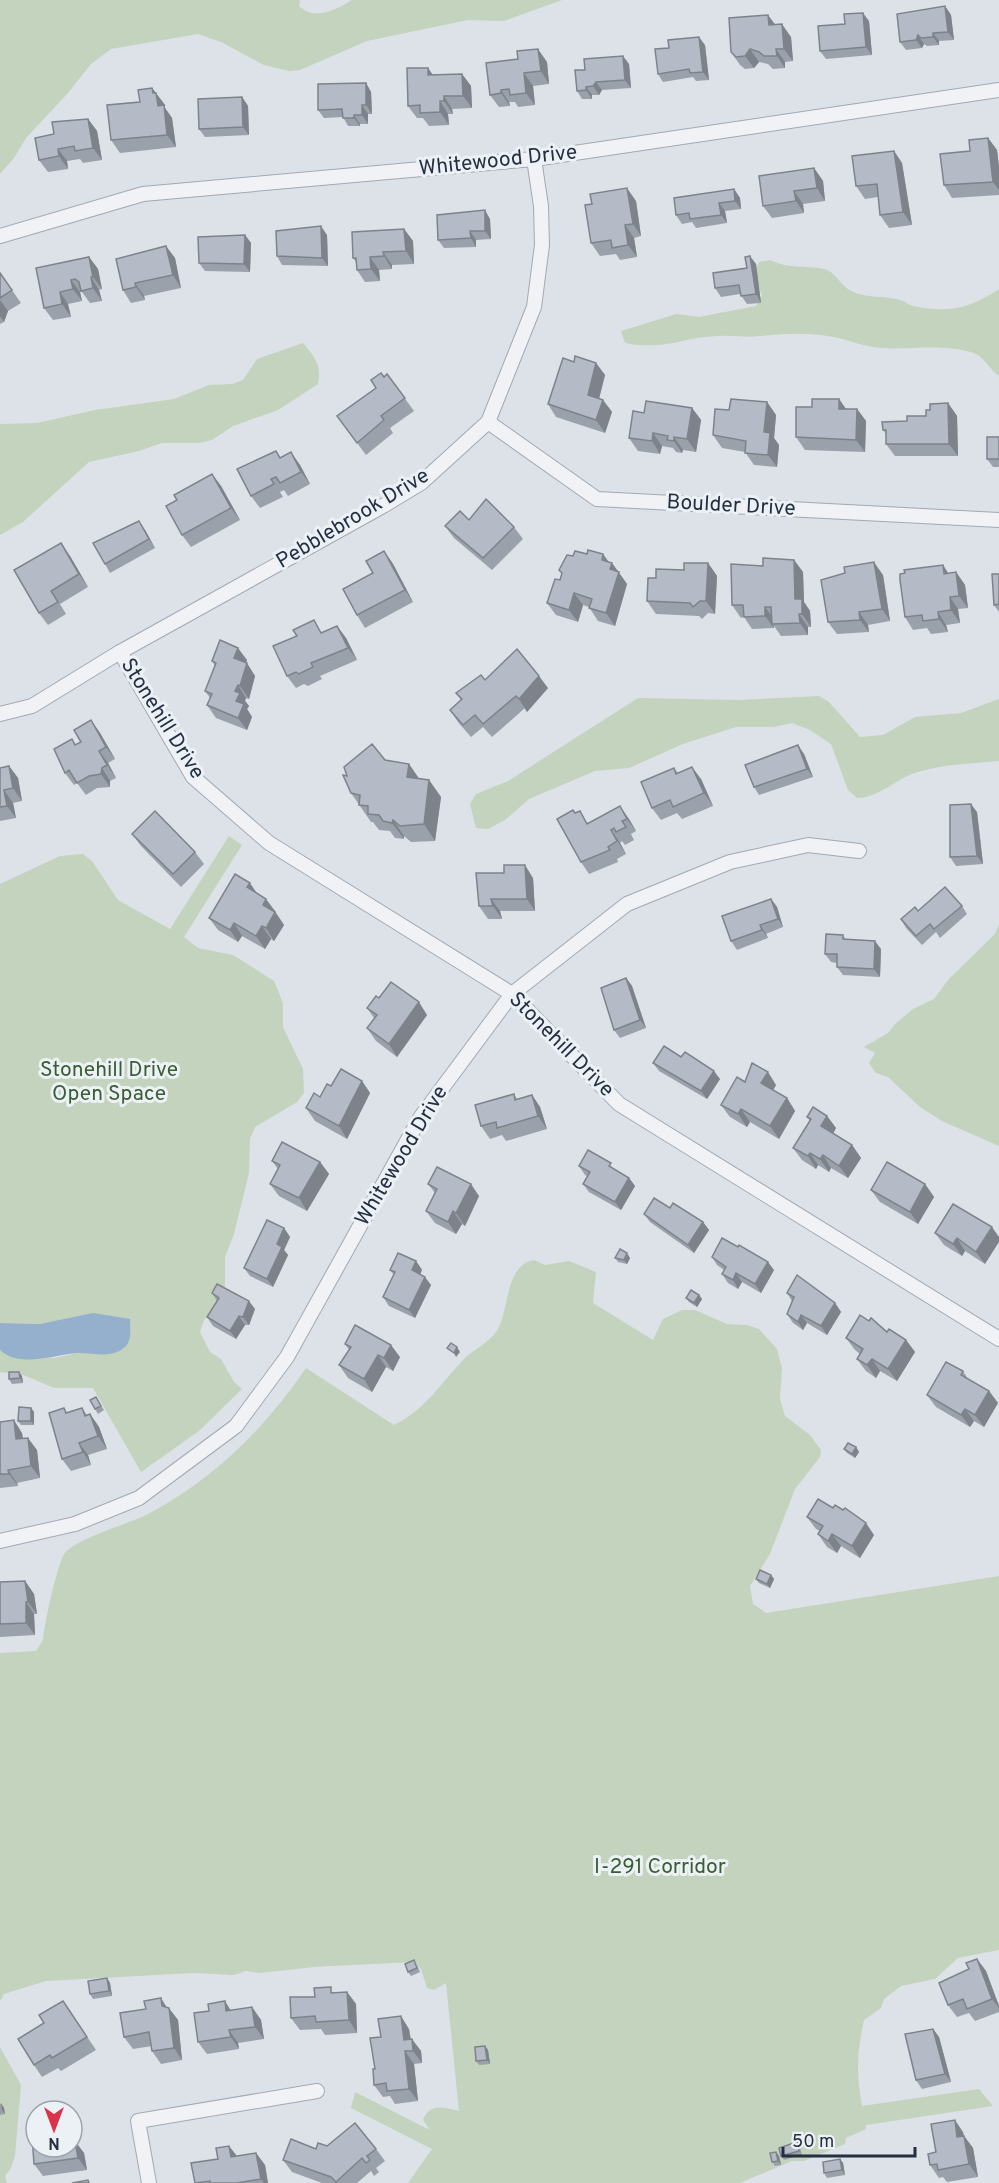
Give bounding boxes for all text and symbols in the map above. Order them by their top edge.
street label: Whitewood Drive [418,139,578,183]
street label: Pebblebrook Drive [271,463,435,575]
street label: Boulder Drive [666,489,796,523]
street label: Stonehill Drive [114,653,210,785]
street label: Stonehill Drive [503,987,619,1103]
park label: Stonehill Drive Open Space [40,1057,178,1108]
street label: Whitewood Drive [349,1081,455,1231]
park label: I-291 Corridor [594,1854,726,1881]
north arrow [24,2099,84,2159]
scale bar [783,2120,915,2158]
text: 50 m [792,2131,834,2154]
text: N [48,2132,60,2152]

